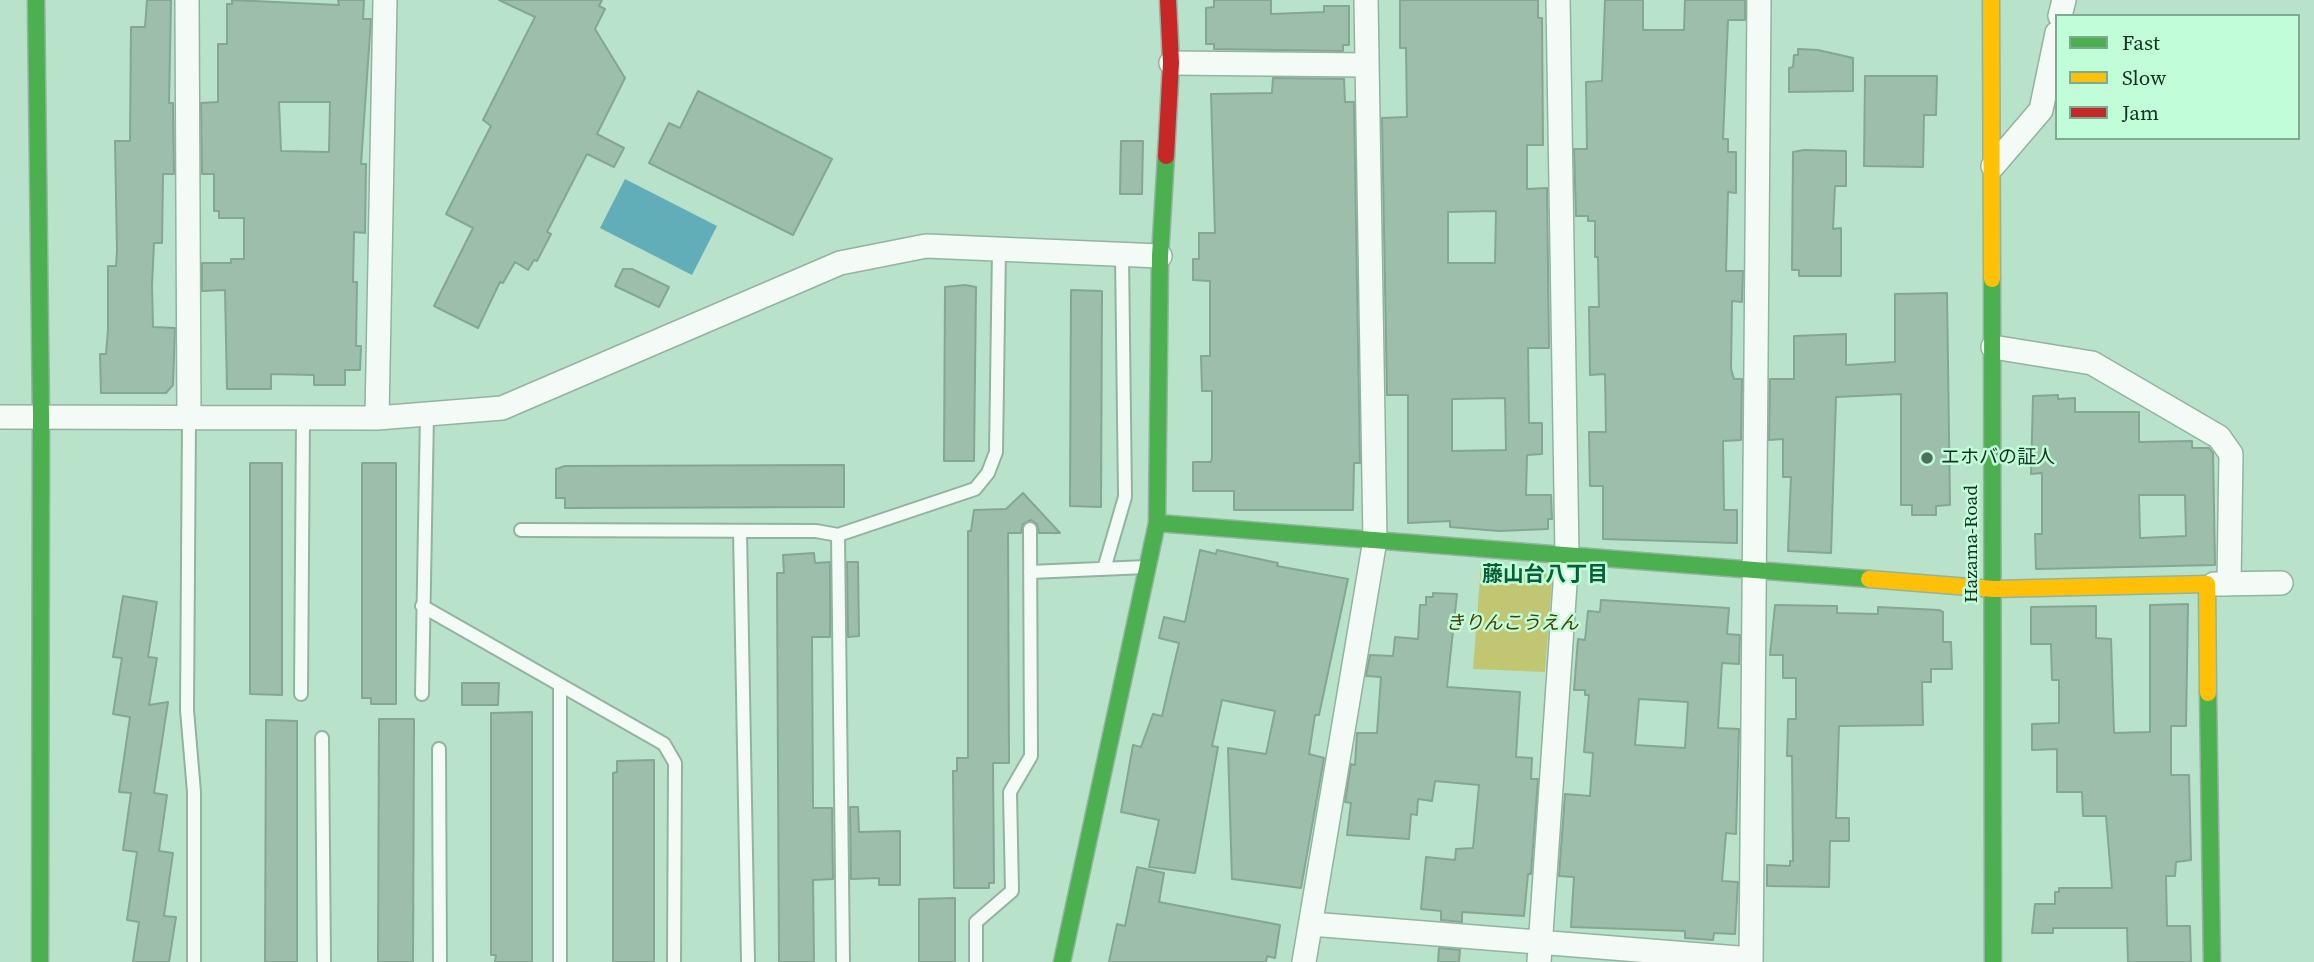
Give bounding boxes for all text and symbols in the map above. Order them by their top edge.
legend [2055,14,2300,140]
text: Fast [2122,28,2160,57]
text: Slow [2122,63,2166,92]
text: Jam [2122,98,2159,127]
place label: エホバの証人 [1941,447,2055,469]
marker: エホバの証人 [1919,450,1935,466]
street label: Hazama-Road [1961,485,1983,603]
district label: 藤山台八丁目 [1482,563,1608,589]
park label: きりんこうえん [1446,613,1578,635]

